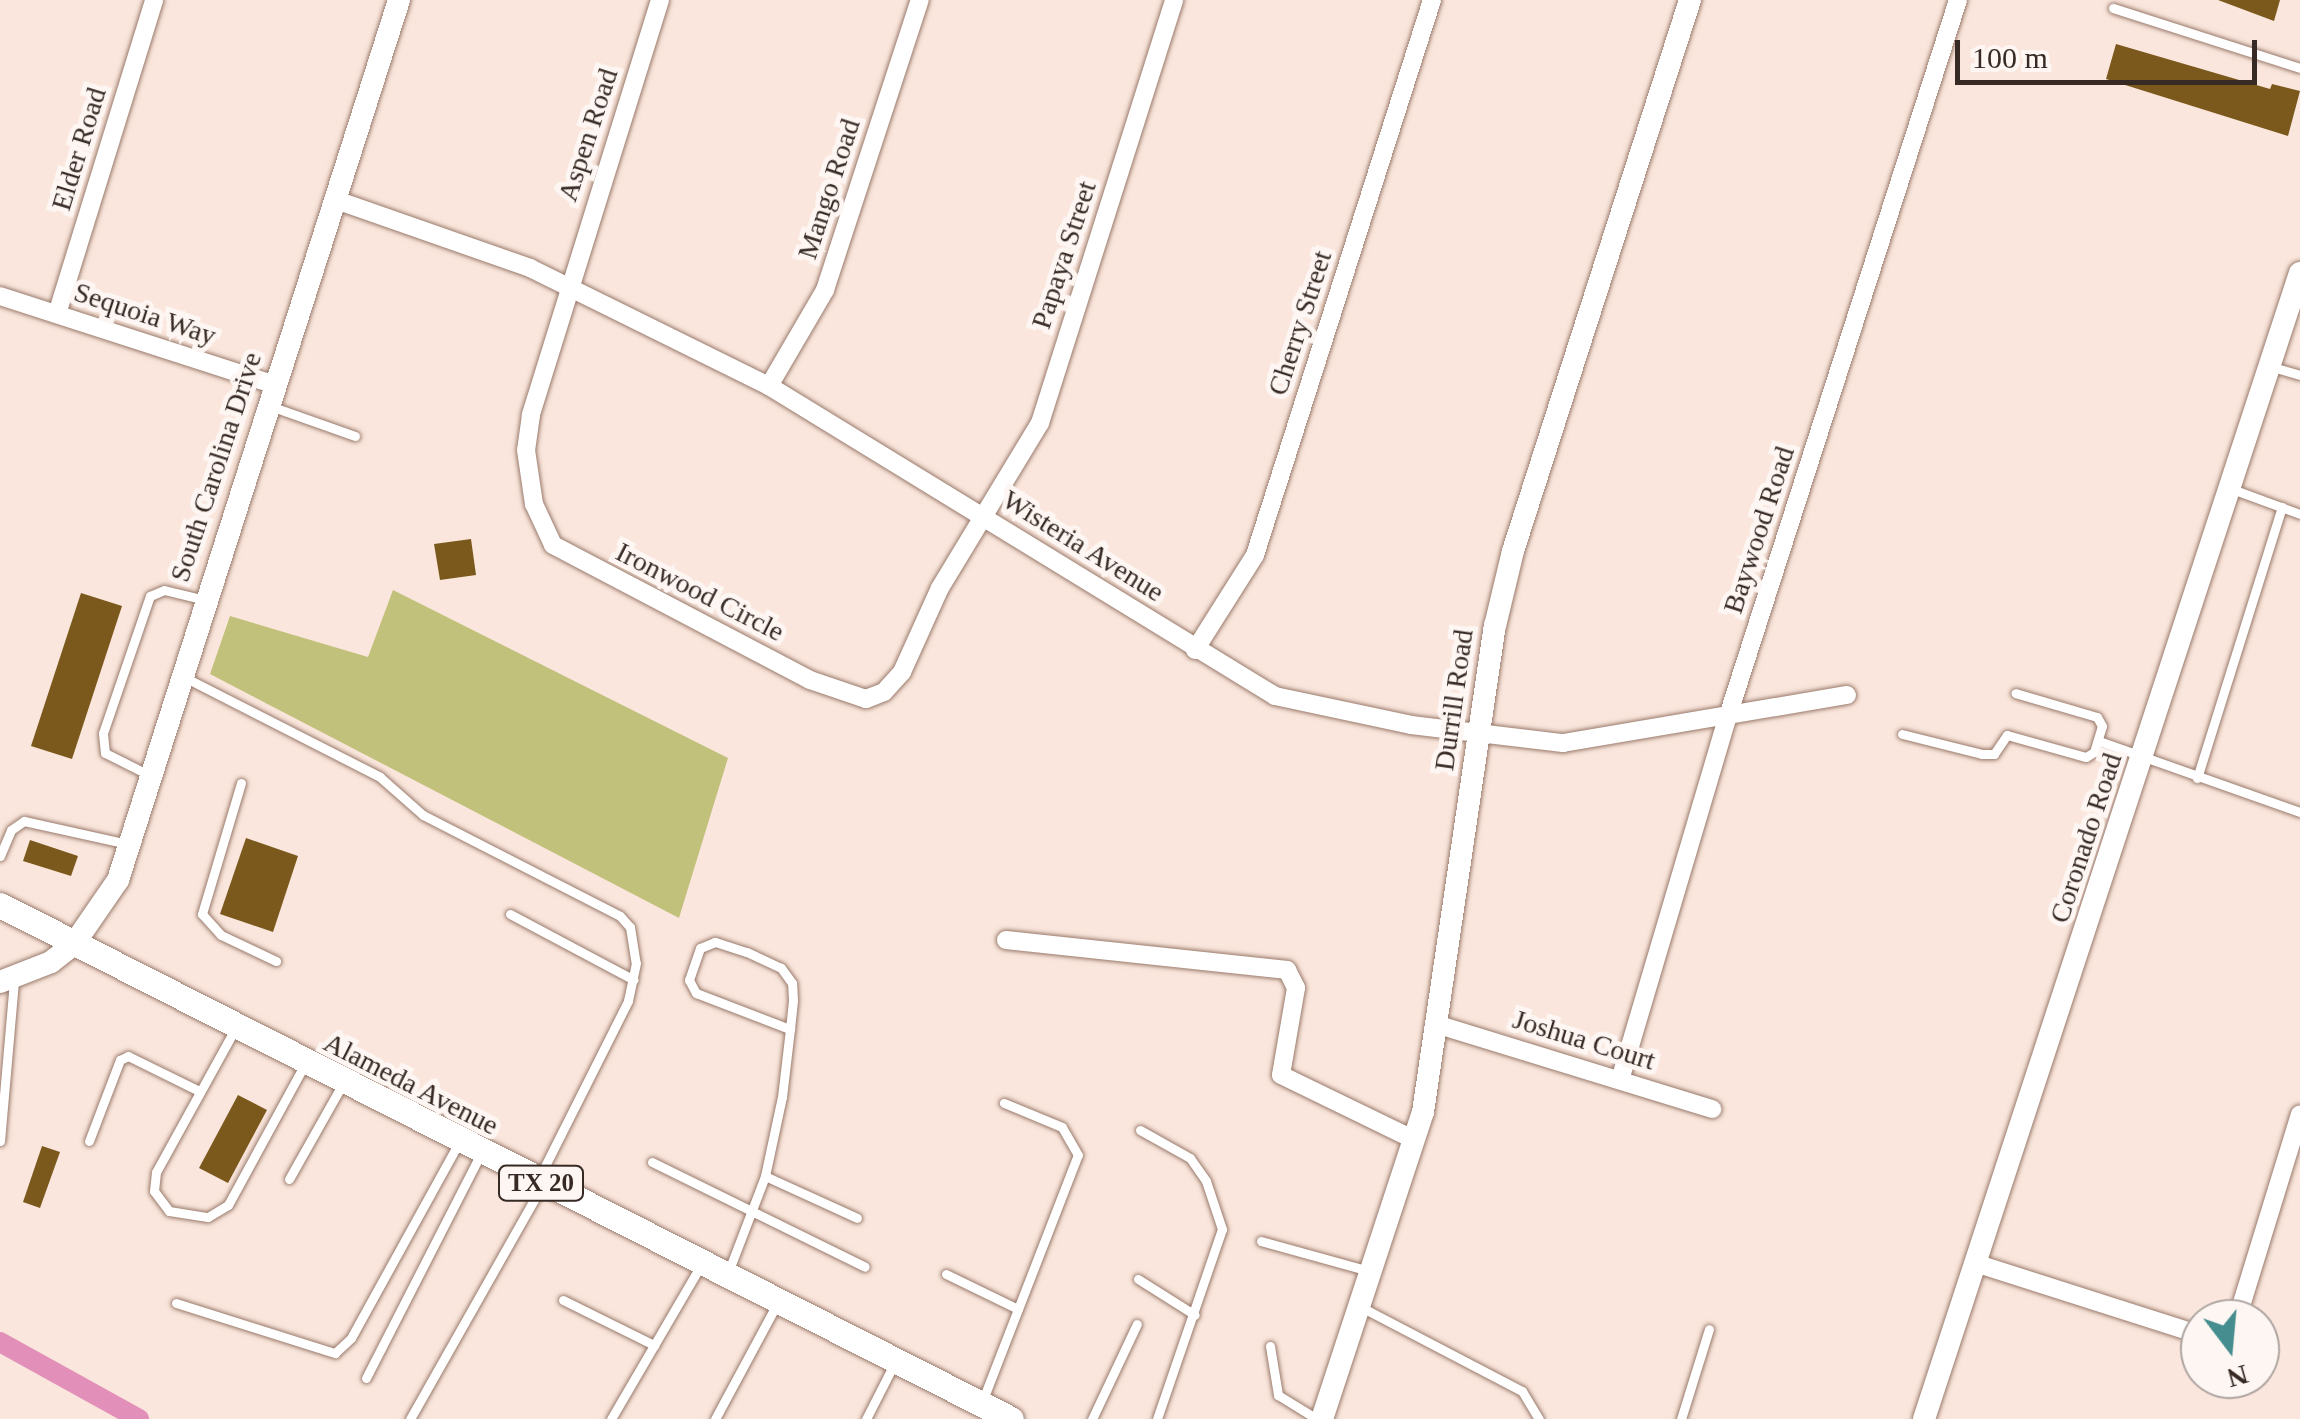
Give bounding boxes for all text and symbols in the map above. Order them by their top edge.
scale bar [1960,20,2262,82]
text: 100 m [1972,41,2048,74]
street label: Aspen Road [551,64,625,206]
street label: Elder Road [44,83,114,215]
street label: Mango Road [791,115,867,263]
street label: Papaya Street [1024,177,1104,333]
street label: Cherry Street [1261,246,1339,400]
street label: Sequoia Way [70,275,220,353]
street label: South Carolina Drive [163,348,269,586]
street label: Baywood Road [1716,442,1802,618]
street label: Wisteria Avenue [995,483,1171,609]
street label: Ironwood Circle [610,535,790,649]
street label: Durrill Road [1427,627,1481,773]
street label: Coronado Road [2043,749,2129,927]
street label: Joshua Court [1509,1002,1659,1078]
street label: Alameda Avenue [317,1025,505,1143]
road number: TX 20 [496,1163,586,1203]
north arrow [2180,1299,2280,1399]
text: N [2224,1359,2252,1394]

